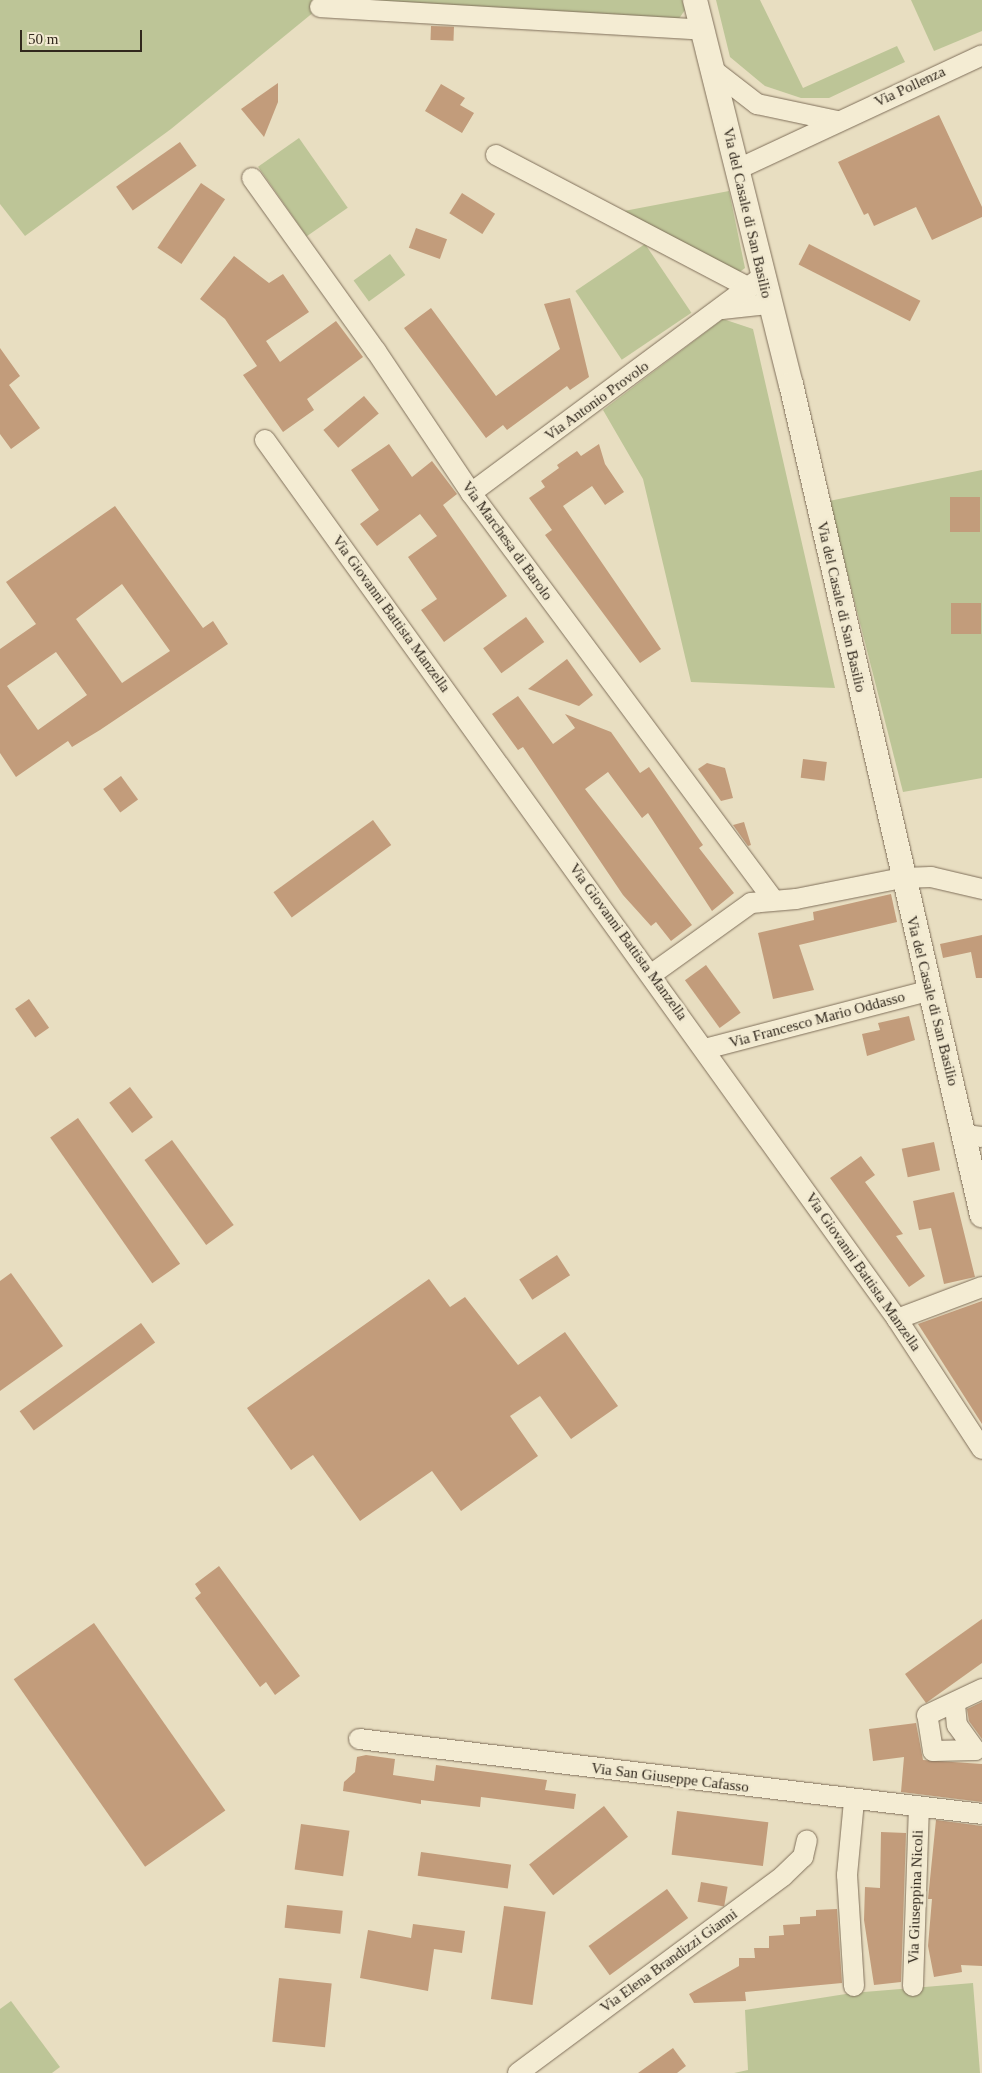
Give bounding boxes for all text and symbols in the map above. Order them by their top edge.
scale bar [22,20,145,52]
text: 50 m [28,31,58,47]
street label: Via Pollenza [872,63,948,111]
street label: Via del Casale di San Basilio [719,126,775,300]
street label: Via Antonio Provolo [541,357,653,445]
street label: Via Marchesa di Barolo [458,478,556,604]
street label: Via del Casale di San Basilio [813,520,869,694]
street label: Via Giovanni Battista Manzella [328,532,454,696]
street label: Via Giovanni Battista Manzella [565,860,691,1024]
street label: Via del Casale di San Basilio [902,914,962,1088]
street label: Via Francesco Mario Oddasso [727,988,907,1052]
street label: Via Giovanni Battista Manzella [801,1189,925,1355]
street label: Via San Giuseppe Cafasso [590,1759,750,1797]
street label: Via Giuseppina Nicoli [905,1830,927,1964]
street label: Via Elena Brandizzi Gianni [597,1905,741,2017]

